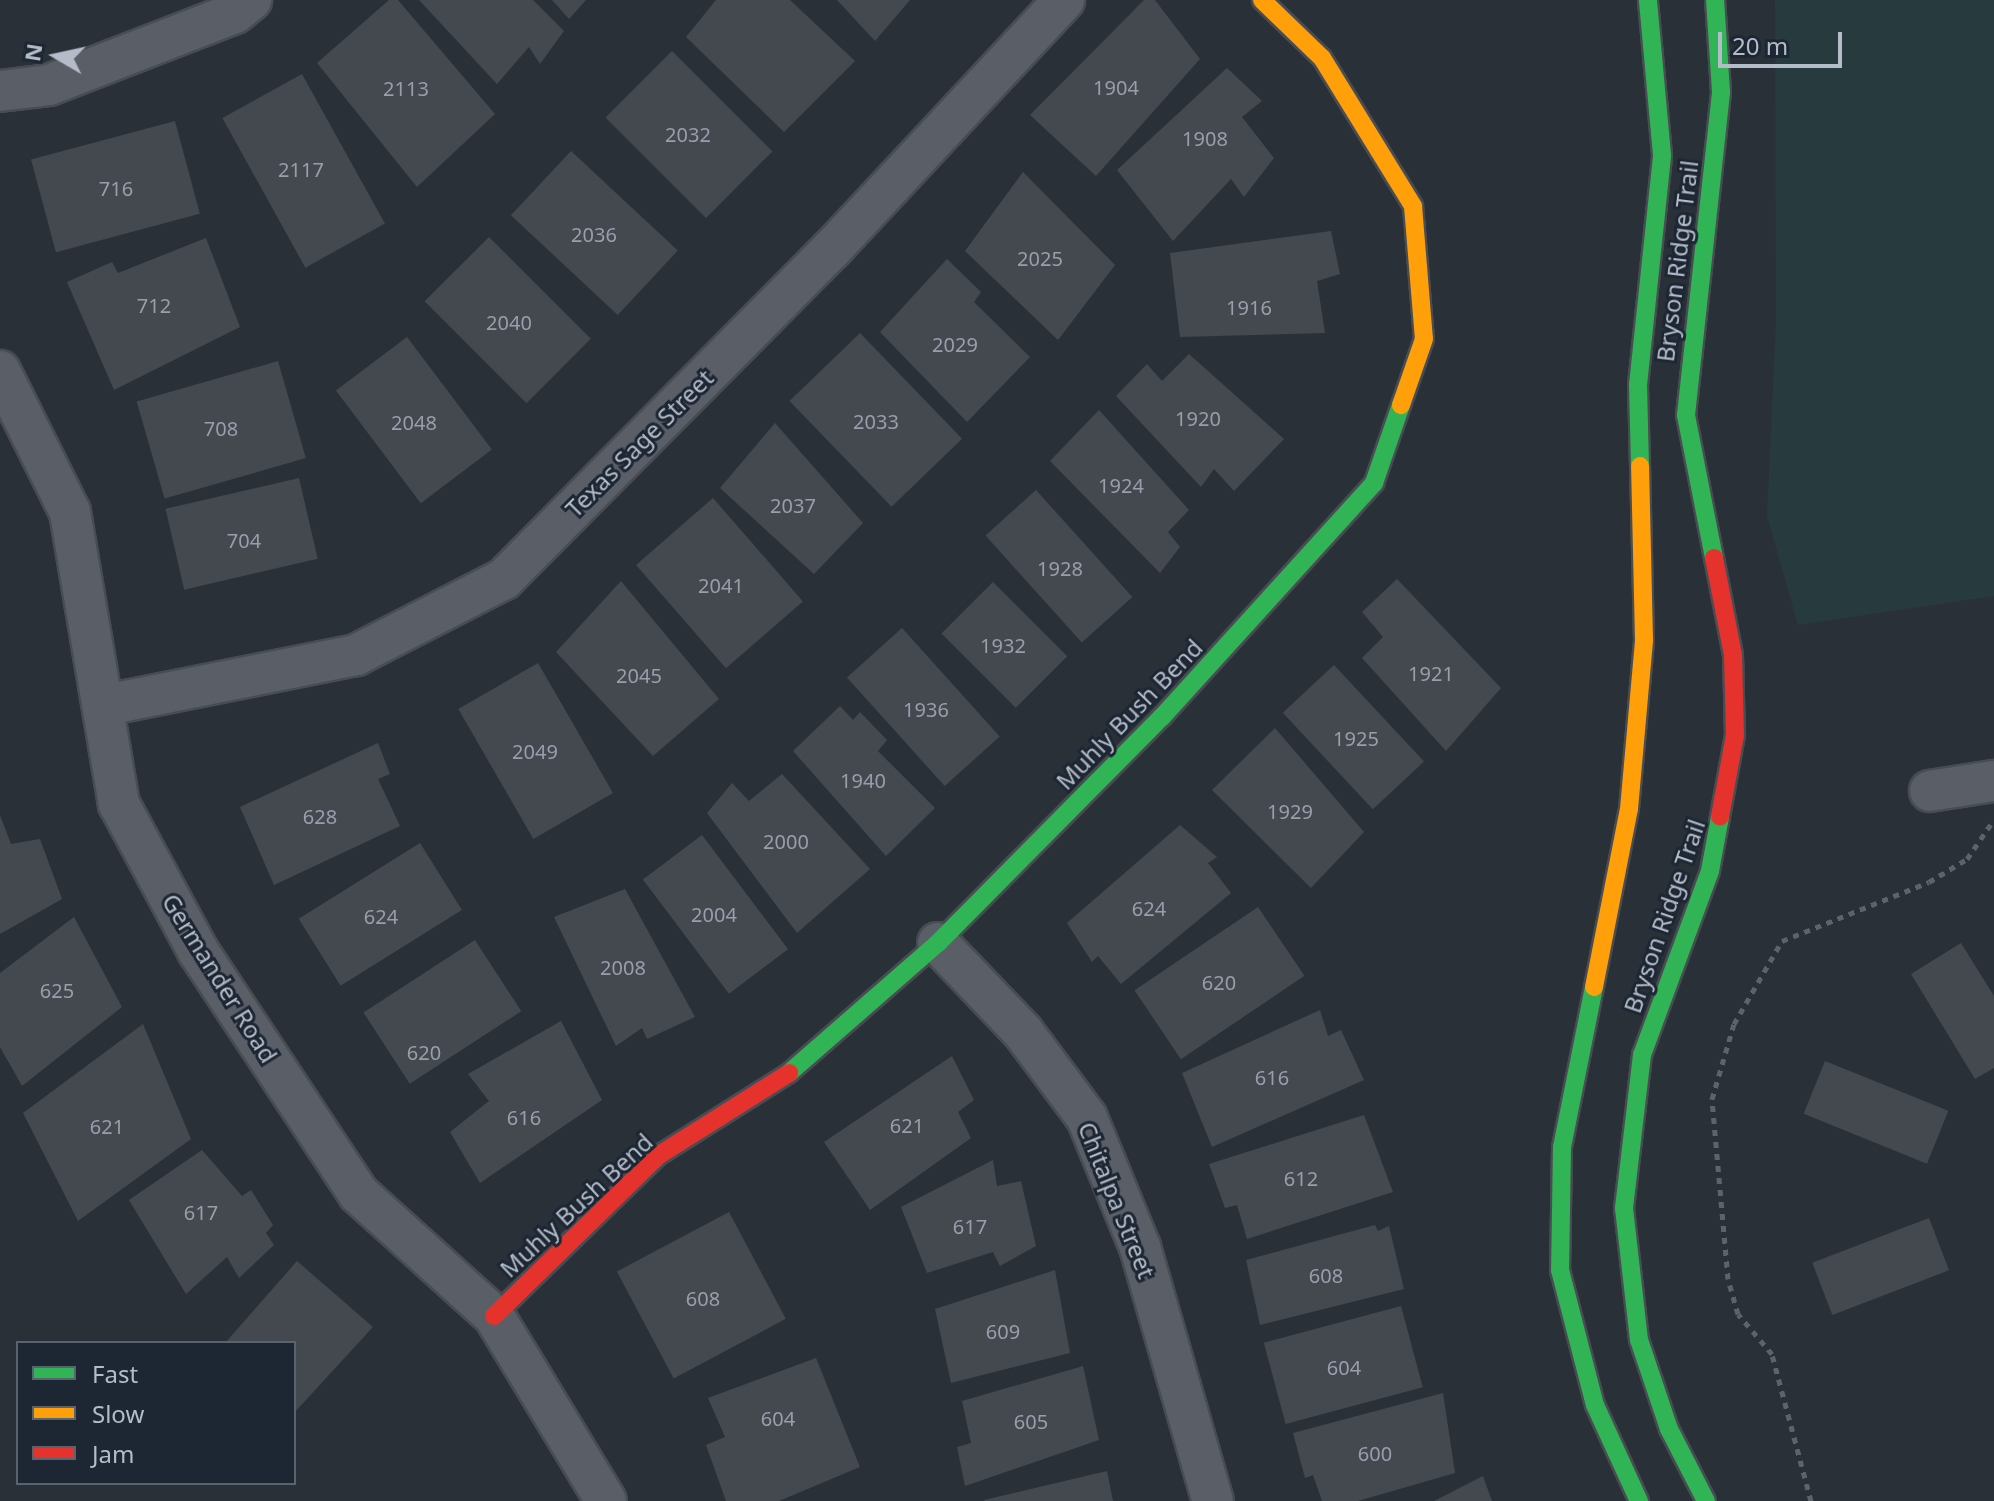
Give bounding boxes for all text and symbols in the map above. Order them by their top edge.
north arrow [16,16,96,96]
scale bar [1722,16,1846,66]
text: 20 m [1732,29,1788,62]
text: N [16,41,49,63]
house number: 1904 [1093,75,1139,99]
house number: 2113 [383,76,429,100]
house number: 2032 [665,122,711,146]
house number: 1908 [1182,126,1228,150]
house number: 2117 [278,157,324,181]
street label: Bryson Ridge Trail [1650,159,1704,363]
house number: 716 [99,176,133,200]
house number: 2036 [571,222,617,246]
house number: 2025 [1017,246,1063,270]
house number: 712 [137,293,171,317]
house number: 1916 [1226,295,1272,319]
house number: 2040 [486,310,532,334]
house number: 2029 [932,332,978,356]
street label: Texas Sage Street [559,363,719,523]
house number: 1920 [1175,406,1221,430]
house number: 2033 [853,409,899,433]
house number: 2048 [391,410,437,434]
house number: 708 [204,416,238,440]
house number: 1924 [1098,473,1144,497]
house number: 2037 [770,493,816,517]
house number: 704 [227,528,261,552]
house number: 1928 [1037,556,1083,580]
house number: 2041 [698,573,744,597]
house number: 1932 [980,633,1026,657]
street label: Muhly Bush Bend [1050,633,1208,795]
house number: 1921 [1408,661,1454,685]
house number: 2045 [616,663,662,687]
house number: 1936 [903,697,949,721]
house number: 1925 [1333,726,1379,750]
house number: 2049 [512,739,558,763]
house number: 1940 [840,768,886,792]
house number: 1929 [1267,799,1313,823]
house number: 628 [303,804,337,828]
street label: Bryson Ridge Trail [1617,815,1711,1017]
house number: 2000 [763,829,809,853]
street label: Germander Road [156,888,284,1068]
house number: 624 [1132,896,1166,920]
house number: 2004 [691,902,737,926]
house number: 624 [364,904,398,928]
house number: 2008 [600,955,646,979]
house number: 620 [1202,970,1236,994]
house number: 625 [40,978,74,1002]
house number: 620 [407,1040,441,1064]
house number: 616 [1255,1065,1289,1089]
house number: 616 [507,1105,541,1129]
house number: 621 [890,1113,924,1137]
house number: 621 [90,1114,124,1138]
street label: Chitalpa Street [1073,1118,1161,1282]
street label: Muhly Bush Bend [494,1127,658,1283]
house number: 612 [1284,1166,1318,1190]
house number: 617 [184,1200,218,1224]
house number: 617 [953,1214,987,1238]
house number: 608 [1309,1263,1343,1287]
house number: 608 [686,1286,720,1310]
house number: 609 [986,1319,1020,1343]
legend [16,1341,296,1485]
house number: 604 [1327,1355,1361,1379]
text: Fast [92,1357,138,1390]
text: Slow [92,1397,144,1430]
house number: 604 [761,1406,795,1430]
house number: 605 [1014,1409,1048,1433]
text: Jam [92,1437,134,1470]
house number: 600 [1358,1441,1392,1465]

